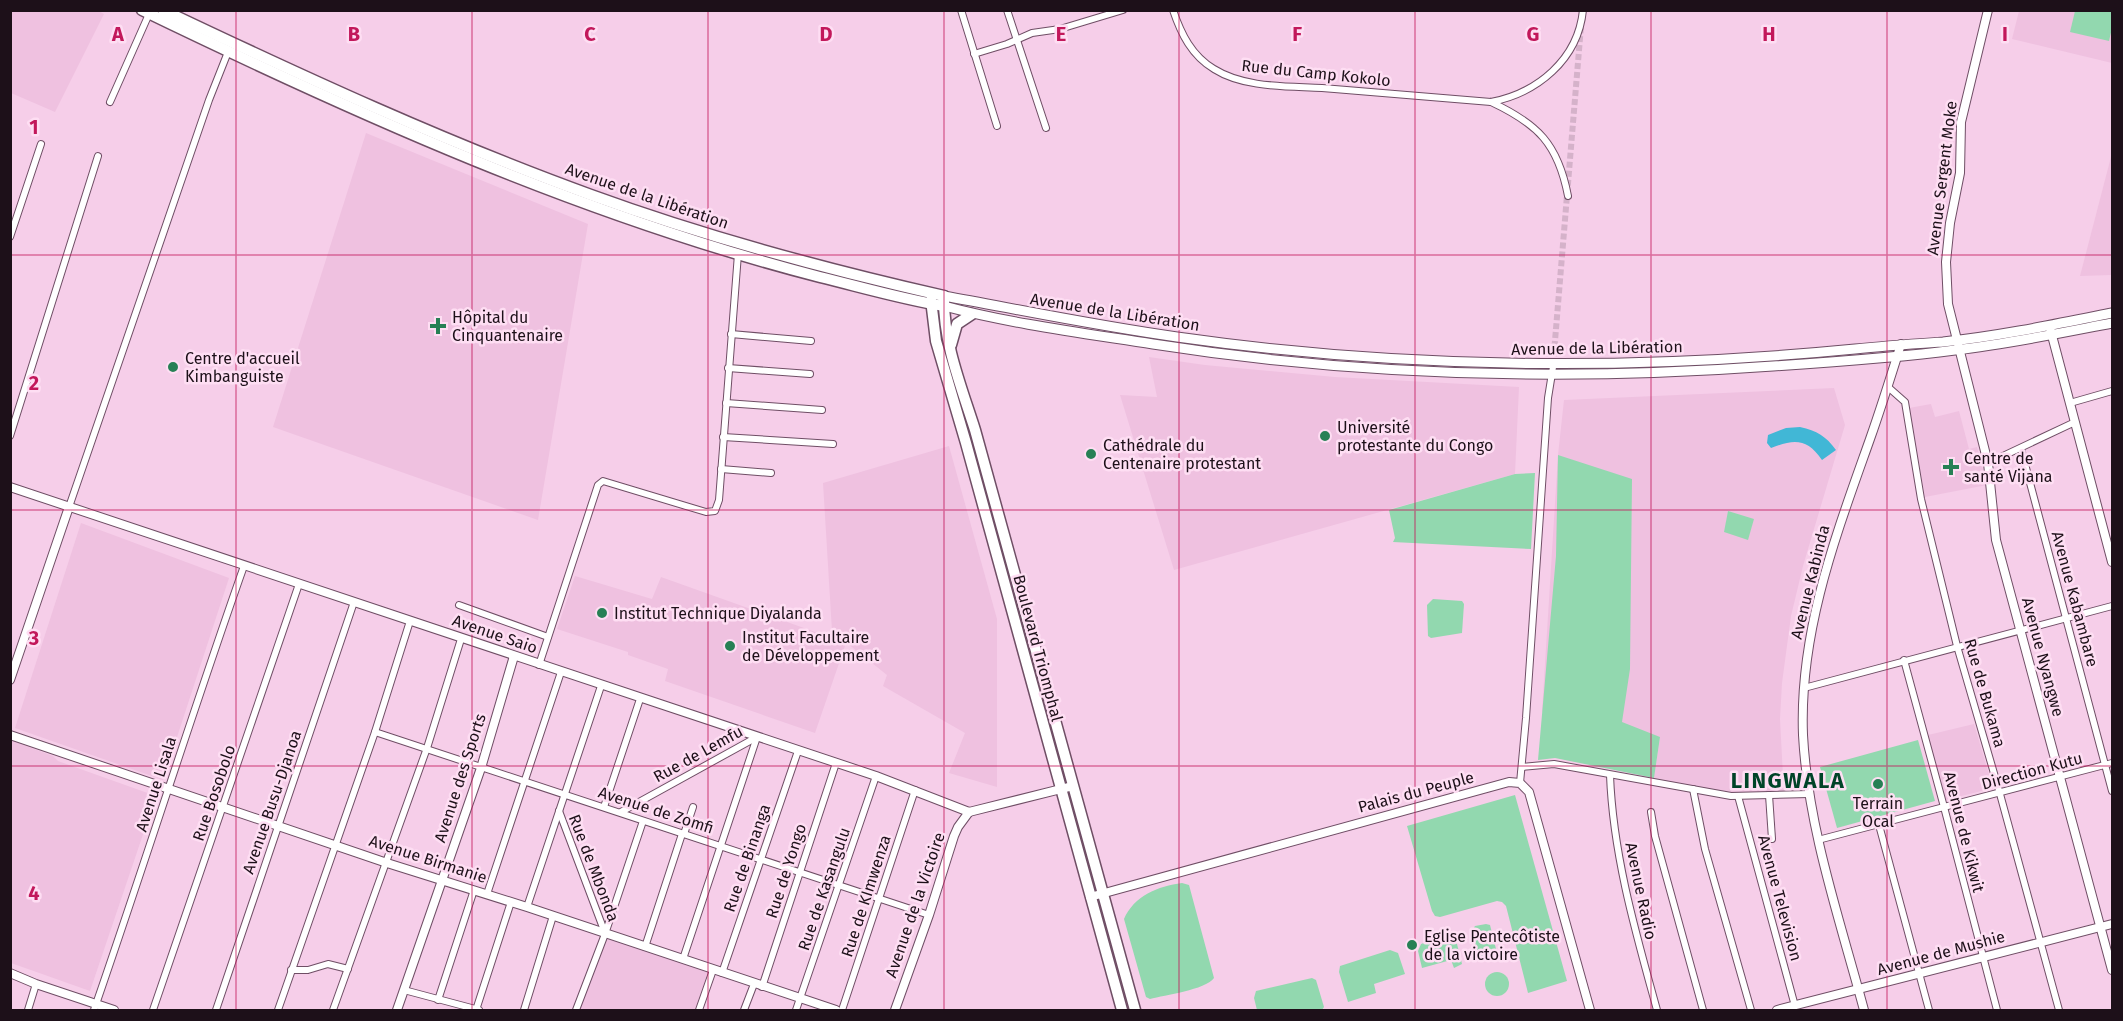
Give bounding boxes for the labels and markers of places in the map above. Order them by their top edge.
place label: Hôpital du Cinquantenaire [452,308,563,345]
marker: Hôpital du Cinquantenaire [429,317,447,335]
place label: Centre d'accueil Kimbanguiste [185,349,300,386]
marker: Centre d'accueil Kimbanguiste [166,360,180,374]
place label: Université protestante du Congo [1337,418,1493,455]
marker: Université protestante du Congo [1318,429,1332,443]
place label: Cathédrale du Centenaire protestant [1103,436,1261,473]
marker: Cathédrale du Centenaire protestant [1084,447,1098,461]
place label: Centre de santé Vijana [1964,449,2053,486]
marker: Centre de santé Vijana [1942,458,1960,476]
place label: Institut Technique Diyalanda [614,604,822,623]
marker: Institut Technique Diyalanda [595,606,609,620]
place label: Institut Facultaire de Développement [742,628,880,665]
marker: Institut Facultaire de Développement [723,639,737,653]
marker: Terrain Ocal [1871,777,1885,791]
place label: Terrain Ocal [1853,794,1903,831]
place label: Eglise Pentecôtiste de la victoire [1424,927,1560,964]
marker: Eglise Pentecôtiste de la victoire [1405,938,1419,952]

